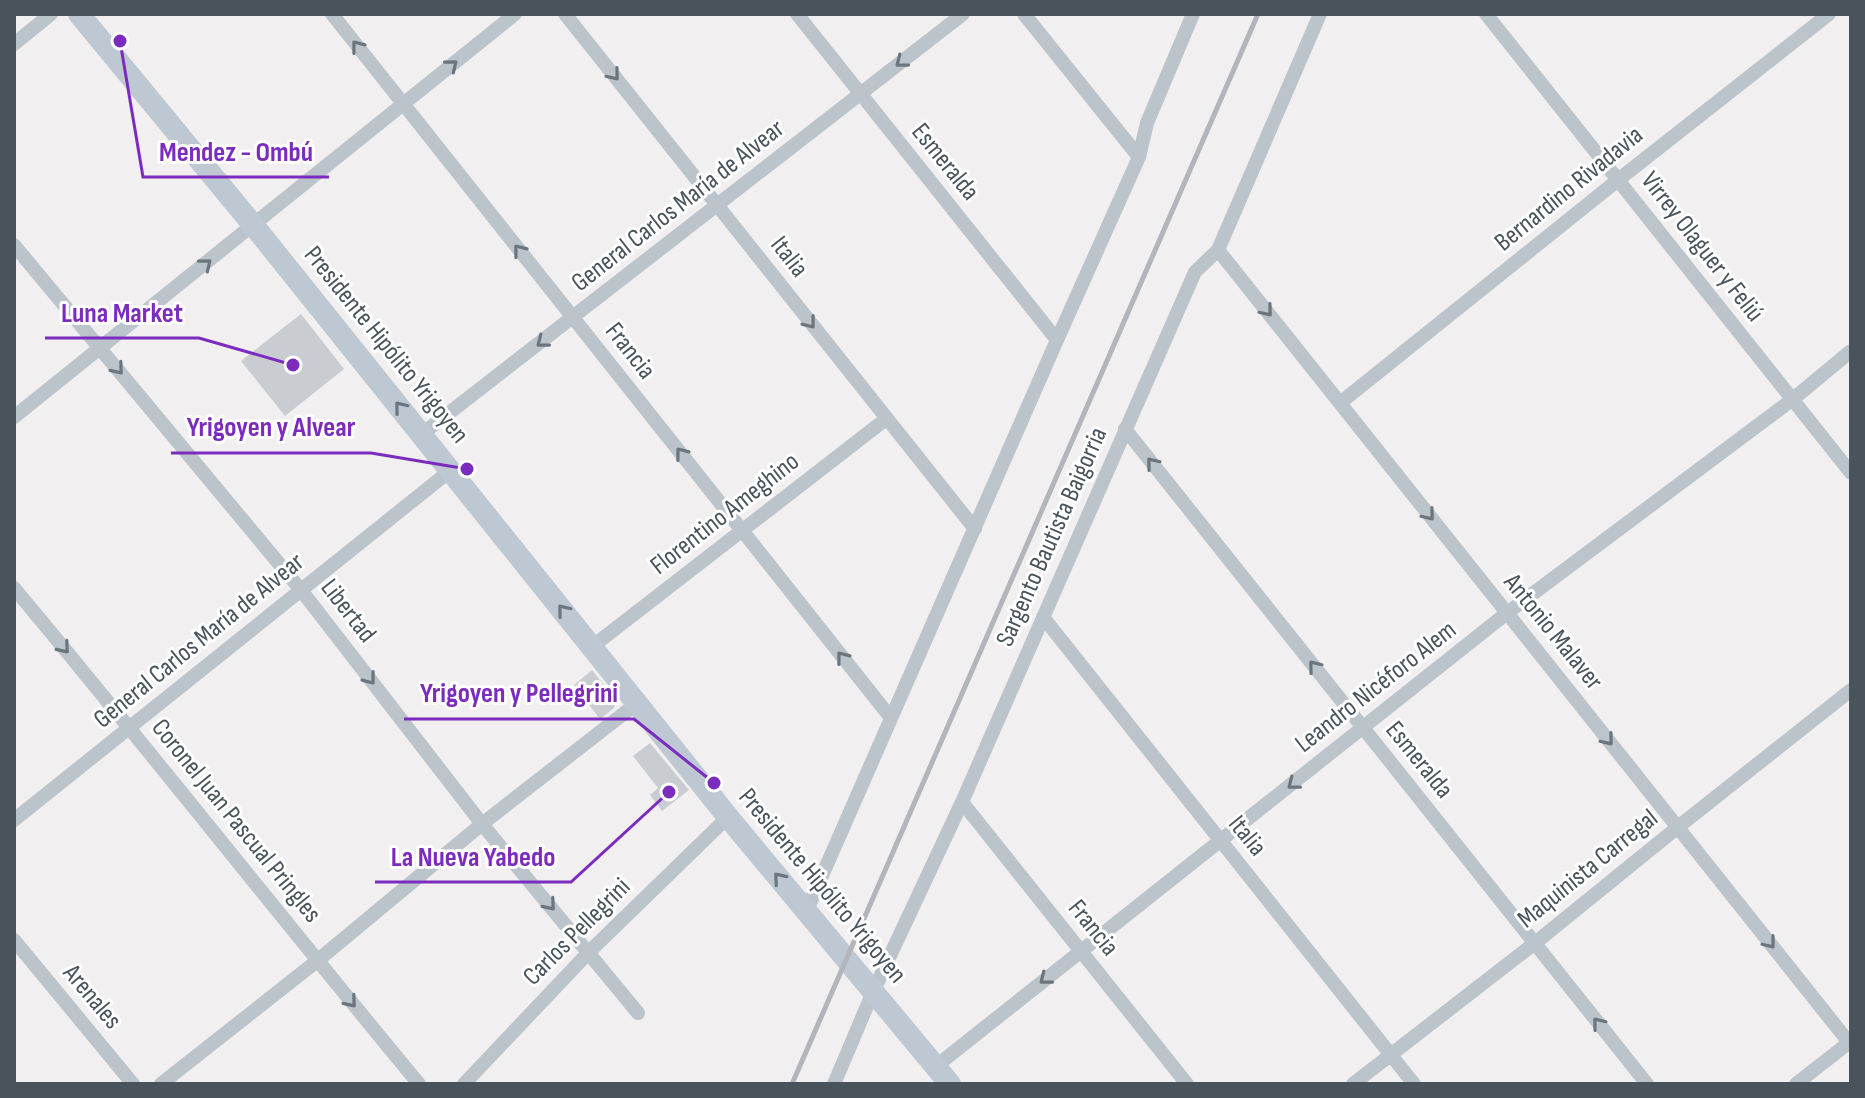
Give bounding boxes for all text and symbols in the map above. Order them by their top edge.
one-way arrow [353,40,367,55]
one-way arrow [896,52,910,67]
one-way arrow [443,60,457,75]
one-way arrow [604,66,619,80]
street label: General Carlos María de Alvear [566,113,791,299]
street label: Esmeralda [905,117,985,207]
street label: Bernardino Rivadavia [1489,120,1649,258]
callout: Mendez - Ombú [143,125,329,177]
text: Mendez - Ombú [159,136,313,169]
street label: Virrey Olaguer y Feliú [1634,166,1770,328]
street label: Italia [763,230,815,284]
street label: Presidente Hipólito Yrigoyen [297,240,475,450]
one-way arrow [514,245,529,259]
one-way arrow [197,259,212,273]
callout: Luna Market [45,286,199,338]
text: Luna Market [61,297,183,330]
one-way arrow [1257,302,1272,316]
one-way arrow [800,314,815,328]
street label: Francia [598,317,662,385]
one-way arrow [536,333,551,347]
one-way arrow [108,359,123,374]
callout: Yrigoyen y Alvear [171,401,371,453]
one-way arrow [395,402,410,416]
text: Yrigoyen y Alvear [187,411,356,444]
street label: Sargento Bautista Baigorria [990,423,1114,651]
street label: Florentino Ameghino [644,446,806,582]
one-way arrow [676,447,690,462]
one-way arrow [1147,458,1162,472]
one-way arrow [1419,506,1434,520]
street label: General Carlos María de Alvear [88,546,311,735]
street label: Antonio Malaver [1496,567,1610,697]
street label: Libertad [314,573,382,649]
one-way arrow [559,604,573,619]
street label: Leandro Nicéforo Alem [1289,615,1463,759]
one-way arrow [54,639,69,654]
one-way arrow [838,651,852,666]
one-way arrow [1309,661,1324,675]
callout: Yrigoyen y Pellegrini [404,667,634,719]
one-way arrow [361,670,375,685]
text: Yrigoyen y Pellegrini [420,677,618,710]
street label: Coronel Juan Pascual Pringles [144,713,328,929]
street label: Esmeralda [1379,715,1459,805]
one-way arrow [1599,731,1613,746]
one-way arrow [1287,774,1302,788]
street label: Presidente Hipólito Yrigoyen [732,782,912,990]
street label: Maquinista Carregal [1512,803,1664,935]
street label: Italia [1221,809,1273,863]
callout: La Nueva Yabedo [375,830,571,882]
text: La Nueva Yabedo [391,841,555,874]
street label: Carlos Pellegrini [517,872,637,992]
one-way arrow [774,872,789,887]
street label: Francia [1061,894,1125,962]
one-way arrow [540,895,554,910]
one-way arrow [1761,934,1775,949]
street label: Arenales [55,958,128,1036]
one-way arrow [1039,970,1054,984]
one-way arrow [341,993,356,1008]
one-way arrow [1593,1018,1608,1032]

